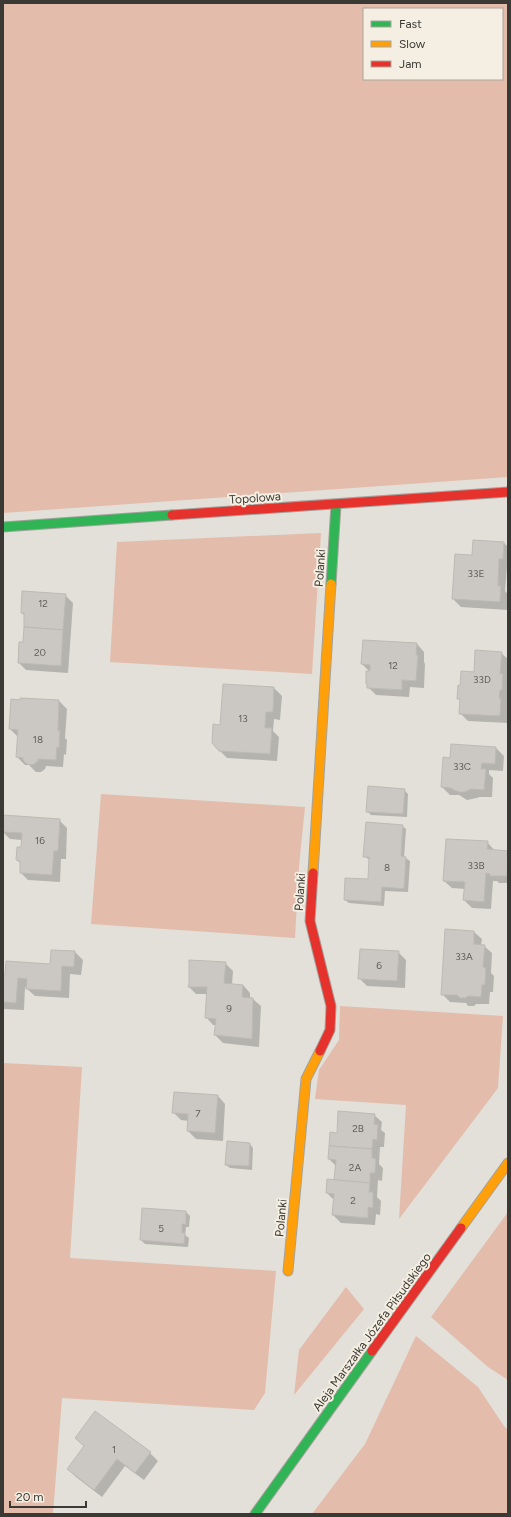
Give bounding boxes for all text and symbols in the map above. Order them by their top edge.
legend [363,8,503,80]
text: Fast [399,17,422,31]
text: Slow [399,37,426,51]
text: Jam [399,57,422,71]
street label: Topolowa [229,489,281,507]
street label: Polanki [312,549,328,587]
house number: 33E [468,567,484,580]
house number: 12 [38,597,48,610]
house number: 20 [34,646,46,659]
house number: 12 [388,659,398,672]
house number: 33D [473,673,491,686]
house number: 13 [238,712,248,725]
house number: 18 [33,733,43,746]
house number: 33C [453,760,471,773]
house number: 16 [35,834,45,847]
house number: 33B [468,859,485,872]
house number: 8 [384,861,390,874]
street label: Polanki [292,873,308,911]
house number: 33A [455,950,473,963]
house number: 6 [376,959,382,972]
house number: 9 [226,1002,232,1015]
house number: 7 [195,1107,201,1120]
house number: 2B [352,1122,364,1135]
house number: 2A [349,1161,361,1174]
house number: 2 [350,1194,356,1207]
street label: Polanki [272,1199,290,1237]
house number: 5 [158,1222,164,1235]
street label: Aleja Marszałka Józefa Piłsudskiego [310,1250,434,1414]
house number: 1 [112,1443,116,1456]
scale bar [10,1483,86,1509]
text: 20 m [16,1490,44,1504]

